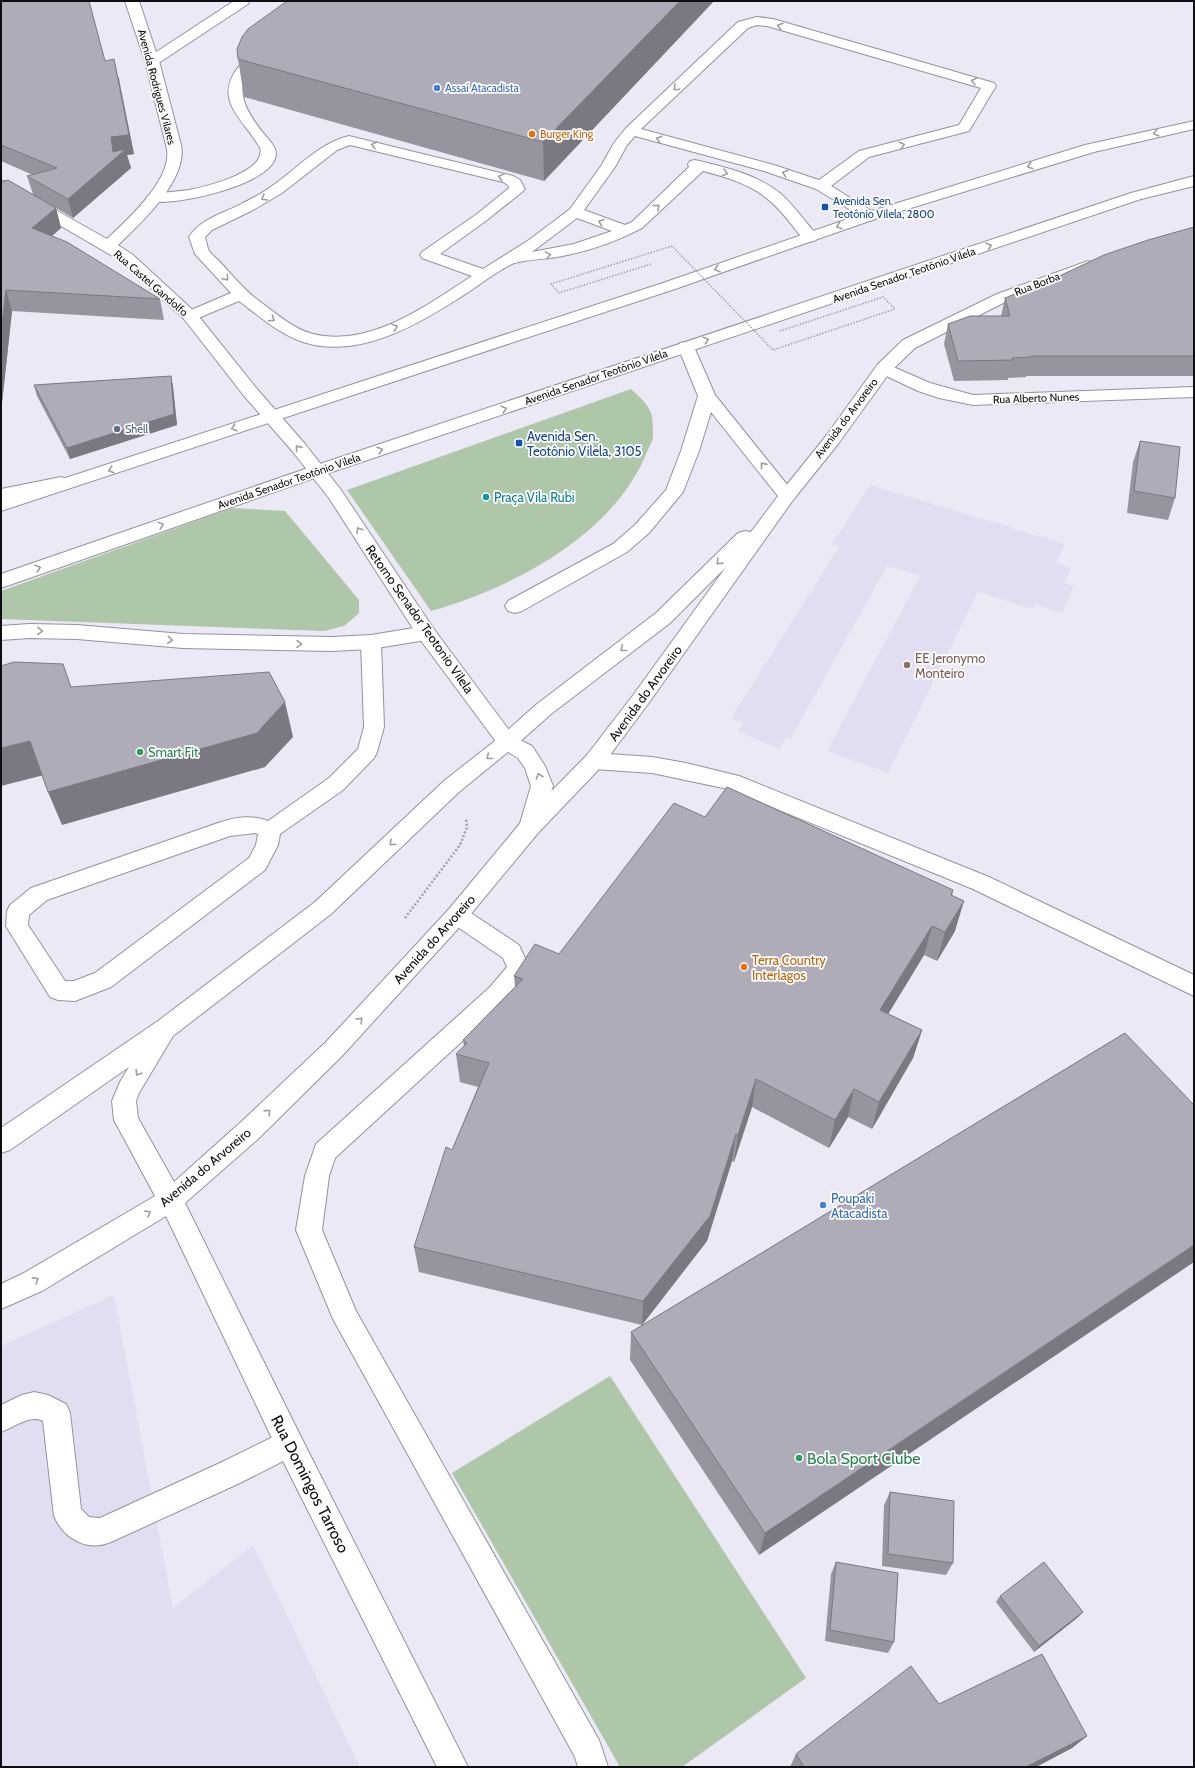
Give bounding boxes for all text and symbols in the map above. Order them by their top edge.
one-way arrow [777,22,784,31]
street label: Avenida Rodrigues Vilares [135,28,179,147]
one-way arrow [971,78,977,86]
place label: Assaí Atacadista [445,81,519,95]
marker: Assaí Atacadista [432,83,442,93]
one-way arrow [673,83,681,91]
place label: Burger King [540,127,594,141]
one-way arrow [1153,128,1159,137]
marker: Burger King [527,129,537,139]
one-way arrow [656,135,663,144]
one-way arrow [371,141,378,150]
one-way arrow [898,141,905,149]
one-way arrow [1027,161,1034,170]
one-way arrow [722,168,729,177]
one-way arrow [781,169,788,178]
one-way arrow [497,173,504,182]
one-way arrow [261,193,268,200]
place label: Avenida Sen. Teotônio Vilela, 2800 [833,194,935,221]
marker: Avenida Sen. Teotônio Vilela, 2800 [820,202,830,212]
one-way arrow [652,204,659,211]
one-way arrow [597,218,604,226]
one-way arrow [836,222,843,230]
one-way arrow [985,242,992,251]
street label: Avenida Senador Teotônio Vilela [831,244,978,306]
street label: Rua Castel Gandolfo [111,247,191,319]
one-way arrow [545,251,551,259]
one-way arrow [713,265,720,273]
street label: Rua Borba [1012,269,1062,299]
one-way arrow [222,274,229,281]
one-way arrow [268,314,275,321]
one-way arrow [391,324,399,332]
one-way arrow [703,336,710,345]
street label: Avenida Senador Teotônio Vilela [523,346,670,408]
street label: Avenida do Arvoreiro [811,375,881,461]
street label: Rua Alberto Nunes [993,389,1080,407]
one-way arrow [500,405,507,414]
place label: Shell [125,422,149,436]
one-way arrow [231,423,238,432]
marker: Shell [112,424,122,434]
place label: Avenida Sen. Teotônio Vilela, 3105 [527,428,642,459]
marker: Avenida Sen. Teotônio Vilela, 3105 [514,438,524,448]
one-way arrow [296,445,303,452]
one-way arrow [377,446,384,454]
street label: Avenida Senador Teotônio Vilela [216,450,363,512]
one-way arrow [761,463,768,470]
one-way arrow [108,465,115,473]
place label: Praça Vila Rubi [494,489,575,505]
marker: Praça Vila Rubi [481,492,491,502]
one-way arrow [157,521,164,530]
one-way arrow [356,527,363,534]
street label: Retorno Senador Teotonio Vilela [362,542,478,697]
one-way arrow [716,557,724,565]
one-way arrow [34,564,41,573]
one-way arrow [37,627,43,635]
one-way arrow [167,635,173,644]
one-way arrow [296,640,302,648]
street label: Avenida do Arvoreiro [605,642,685,744]
one-way arrow [620,644,627,651]
place label: EE Jeronymo Monteiro [915,650,985,681]
marker: EE Jeronymo Monteiro [902,660,912,670]
place label: Smart Fit [148,744,199,760]
marker: Smart Fit [135,747,145,757]
one-way arrow [486,752,493,759]
one-way arrow [535,773,544,780]
one-way arrow [389,838,396,845]
street label: Avenida do Arvoreiro [390,891,478,987]
place label: Terra Country Interlagos [752,952,826,983]
marker: Terra Country Interlagos [739,962,749,972]
one-way arrow [356,1017,363,1025]
one-way arrow [135,1069,143,1076]
one-way arrow [263,1109,271,1117]
street label: Avenida do Arvoreiro [156,1124,254,1210]
place label: Poupaki Atacadista [831,1190,888,1221]
marker: Poupaki Atacadista [818,1200,828,1210]
one-way arrow [144,1211,151,1218]
one-way arrow [32,1277,39,1284]
street label: Rua Domingos Tarroso [267,1412,353,1556]
place label: Bola Sport Clube [807,1449,921,1468]
marker: Bola Sport Clube [794,1453,804,1463]

